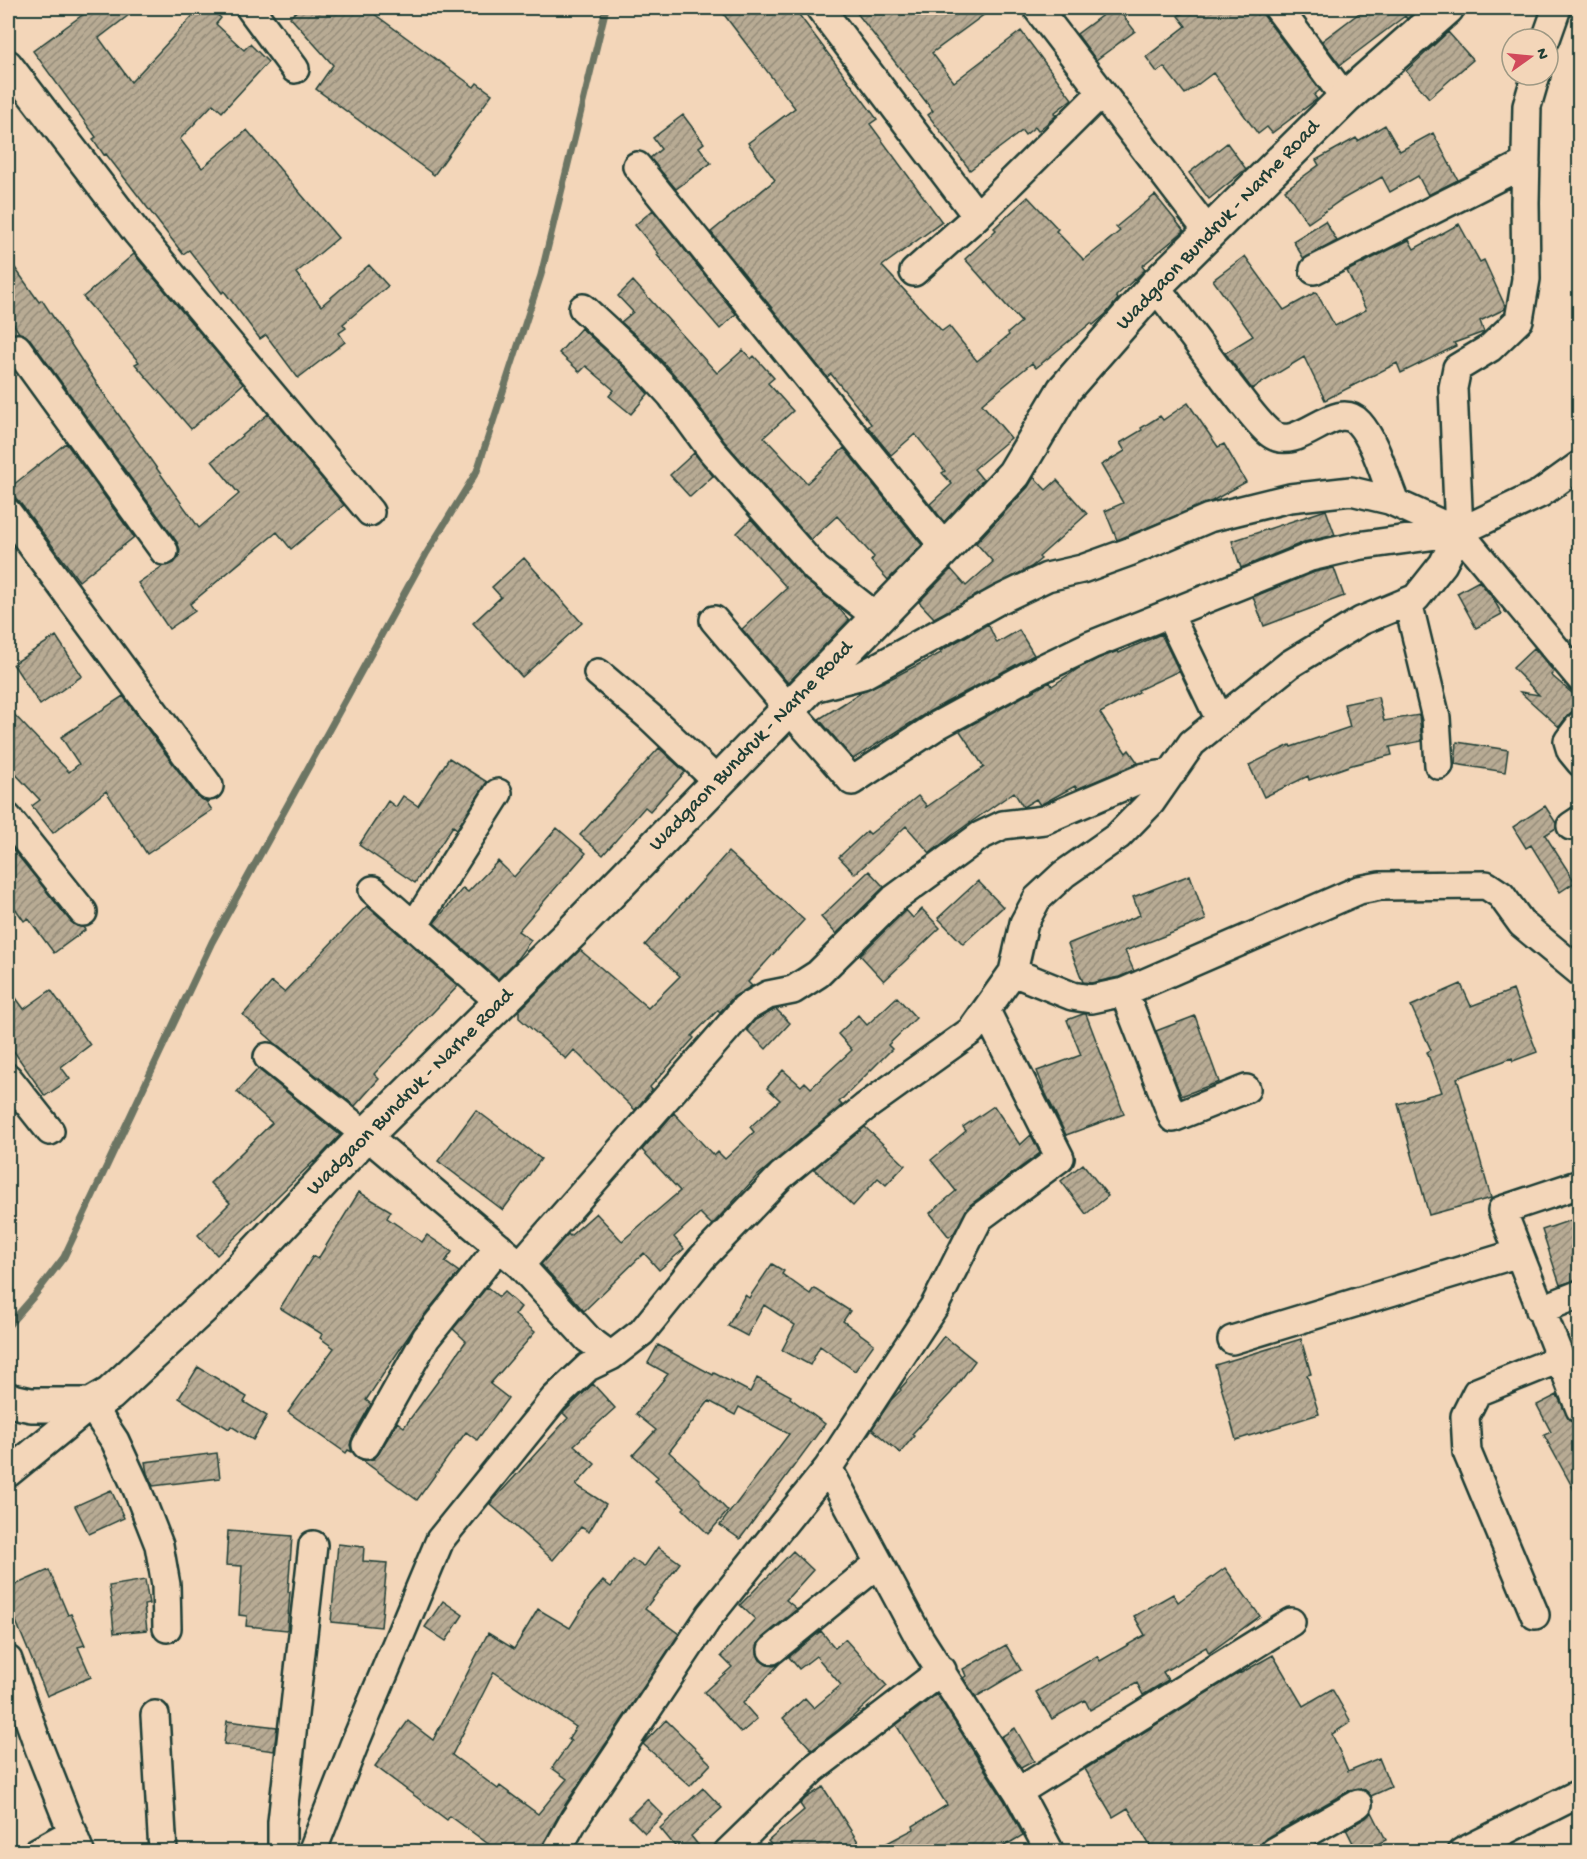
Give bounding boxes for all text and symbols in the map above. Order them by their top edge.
north arrow [1500,27,1560,87]
text: N [1531,47,1552,62]
street label: Wadgaon Bundruk - Narhe Road [1112,114,1327,337]
street label: Wadgaon Bundruk - Narhe Road [645,635,860,858]
street label: Wadgaon Bundruk - Narhe Road [302,983,521,1202]

